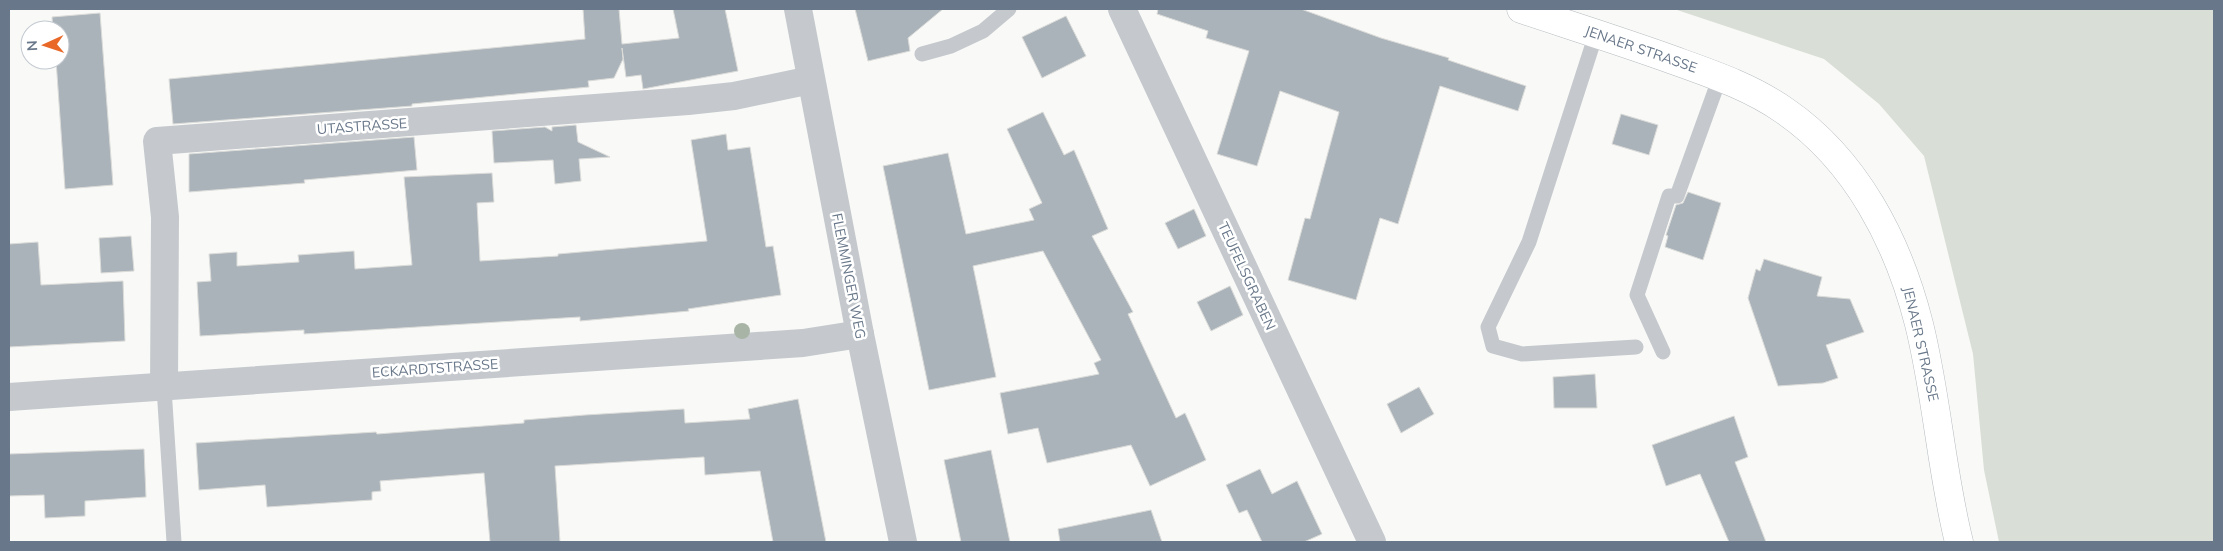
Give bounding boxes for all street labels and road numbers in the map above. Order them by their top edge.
street label: JENAER STRASSE [1582,21,1700,77]
street label: UTASTRASSE [316,114,408,138]
street label: FLEMMINGER WEG [828,212,870,340]
street label: TEUFELSGRABEN [1214,219,1280,333]
street label: JENAER STRASSE [1899,285,1943,403]
street label: ECKARDTSTRASSE [371,355,499,381]

